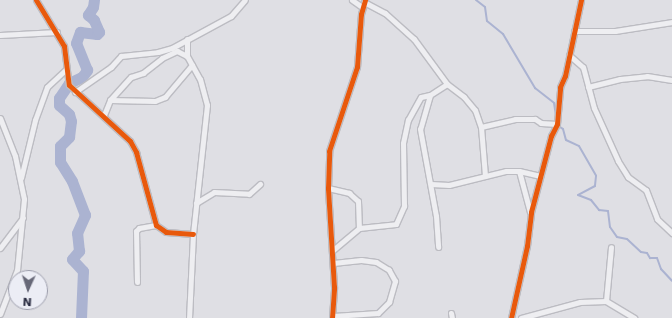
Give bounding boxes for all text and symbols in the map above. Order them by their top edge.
north arrow [8,270,48,310]
text: N [22,295,32,308]

